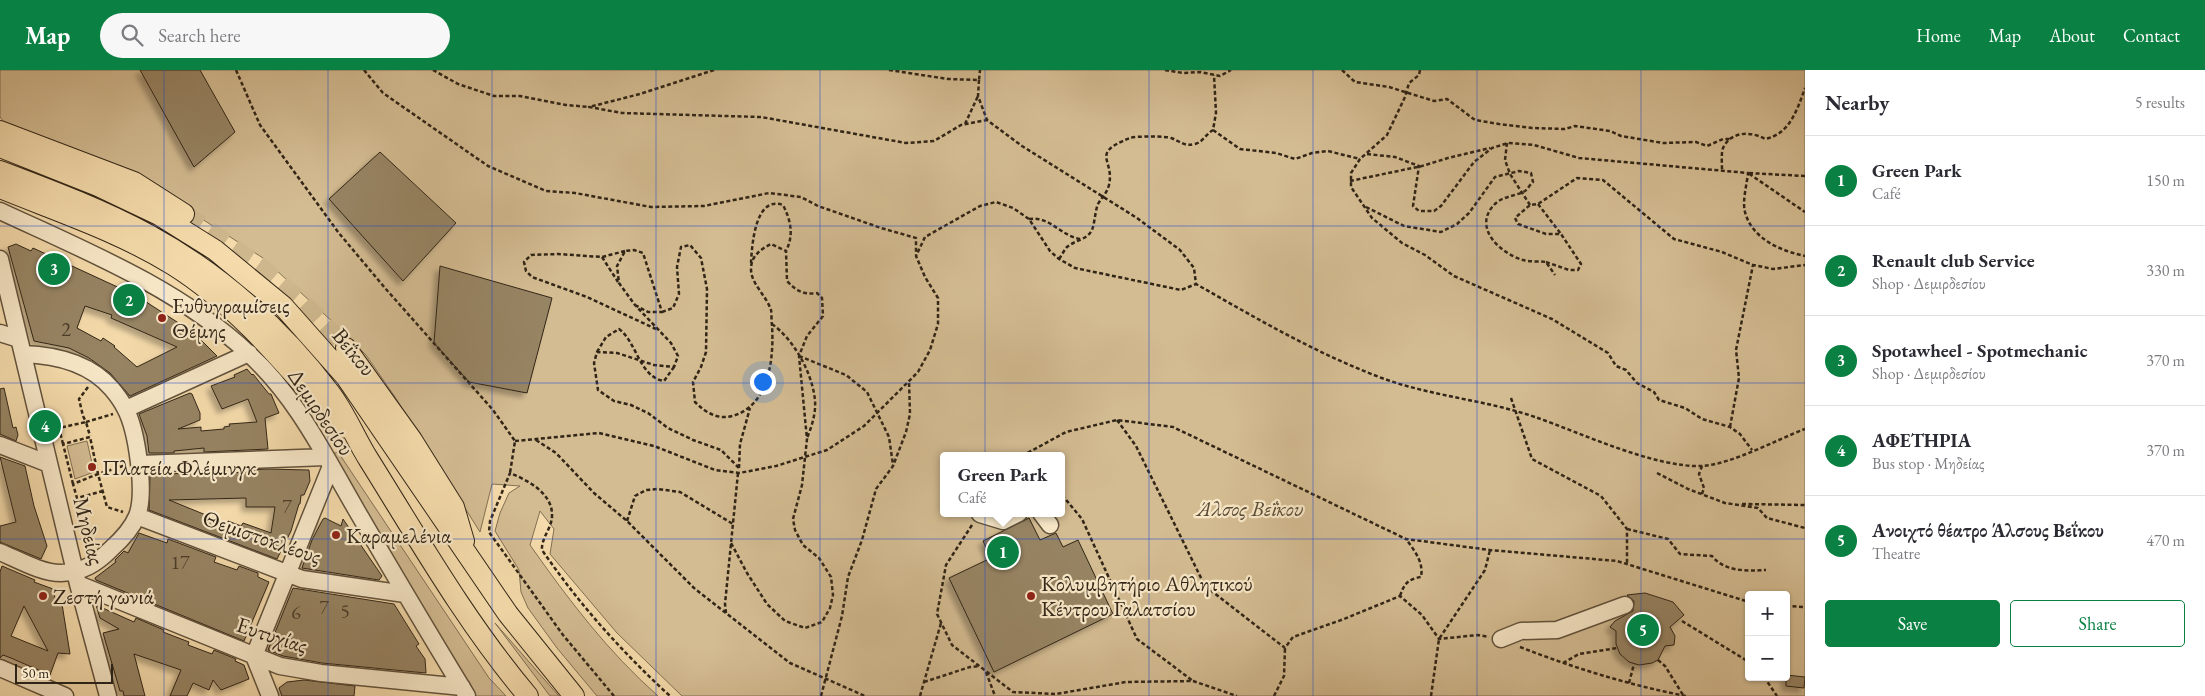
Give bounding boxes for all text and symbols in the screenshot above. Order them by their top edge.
search box [100,13,450,58]
text: Map [25,20,70,51]
icon: search [118,21,146,49]
text: Search here [158,23,241,48]
text: Home [1916,24,1961,47]
text: Map [1989,24,2021,47]
text: About [2049,24,2095,47]
text: Contact [2123,24,2180,47]
text: Nearby [1825,89,1889,116]
text: 5 results [2135,92,2185,113]
text: Green Park [1872,158,1962,183]
text: 1 [1837,170,1845,191]
text: 150 m [2146,170,2185,191]
text: Café [1872,183,1901,204]
text: Renault club Service [1872,248,2035,273]
pin: 3 [38,250,70,288]
text: 2 [1837,260,1845,281]
text: 330 m [2146,260,2185,281]
text: Shop · Δεμιρδεσίου [1872,273,1986,294]
pin: 2 [113,281,145,319]
place label: Ευθυγραμίσεις Θέμης [172,291,289,345]
marker: Ευθυγραμίσεις Θέμης [156,312,168,324]
house number: 2 [61,316,71,342]
street label: Βεΐκου [326,322,382,382]
text: Spotawheel - Spotmechanic [1872,338,2087,363]
text: 3 [1837,350,1845,371]
text: 370 m [2146,350,2185,371]
street label: Δεμιρδεσίου [281,363,361,461]
text: Shop · Δεμιρδεσίου [1872,363,1986,384]
your location [750,369,776,395]
pin: 4 [29,407,61,445]
text: ΑΦΕΤΗΡΙΑ [1872,428,1971,453]
text: 4 [1837,440,1845,461]
text: 370 m [2146,440,2185,461]
popup [940,452,1065,517]
place label: Πλατεία Φλέμινγκ [102,453,257,482]
text: Bus stop · Μηδείας [1872,453,1985,474]
marker: Πλατεία Φλέμινγκ [86,461,98,473]
text: Green Park [958,462,1047,487]
text: Café [958,487,986,508]
house number: 7 [282,493,292,519]
street label: Μηδείας [67,494,111,568]
park label: Άλσος Βεΐκου [1195,494,1304,523]
street label: Θεμιστοκλέους [199,503,325,571]
text: Ανοιχτό θέατρο Άλσους Βεΐκου [1872,518,2104,543]
place label: Καραμελένια [346,521,452,550]
marker: Καραμελένια [330,529,342,541]
text: 5 [1837,530,1845,551]
text: 470 m [2146,530,2185,551]
pin: 1 [987,533,1019,571]
text: Theatre [1872,543,1920,564]
house number: 17 [170,549,190,575]
place label: Κολυμβητήριο Αθλητικού Κέντρου Γαλατσίου [1041,569,1253,623]
place label: Ζεστή γωνιά [53,582,155,611]
marker: Ζεστή γωνιά [37,590,49,602]
marker: Κολυμβητήριο Αθλητικού Κέντρου Γαλατσίου [1025,590,1037,602]
map controls [1745,591,1790,681]
button: + [1745,591,1790,636]
house number: 7 [319,594,329,620]
house number: 5 [340,598,350,624]
house number: 6 [291,599,301,625]
button: Save [1825,600,2000,647]
button: Share [2010,600,2185,647]
street label: Ευτυχίας [233,610,311,660]
pin: 5 [1627,611,1659,649]
button: − [1745,636,1790,681]
scale bar [15,661,112,684]
text: 50 m [22,664,49,682]

